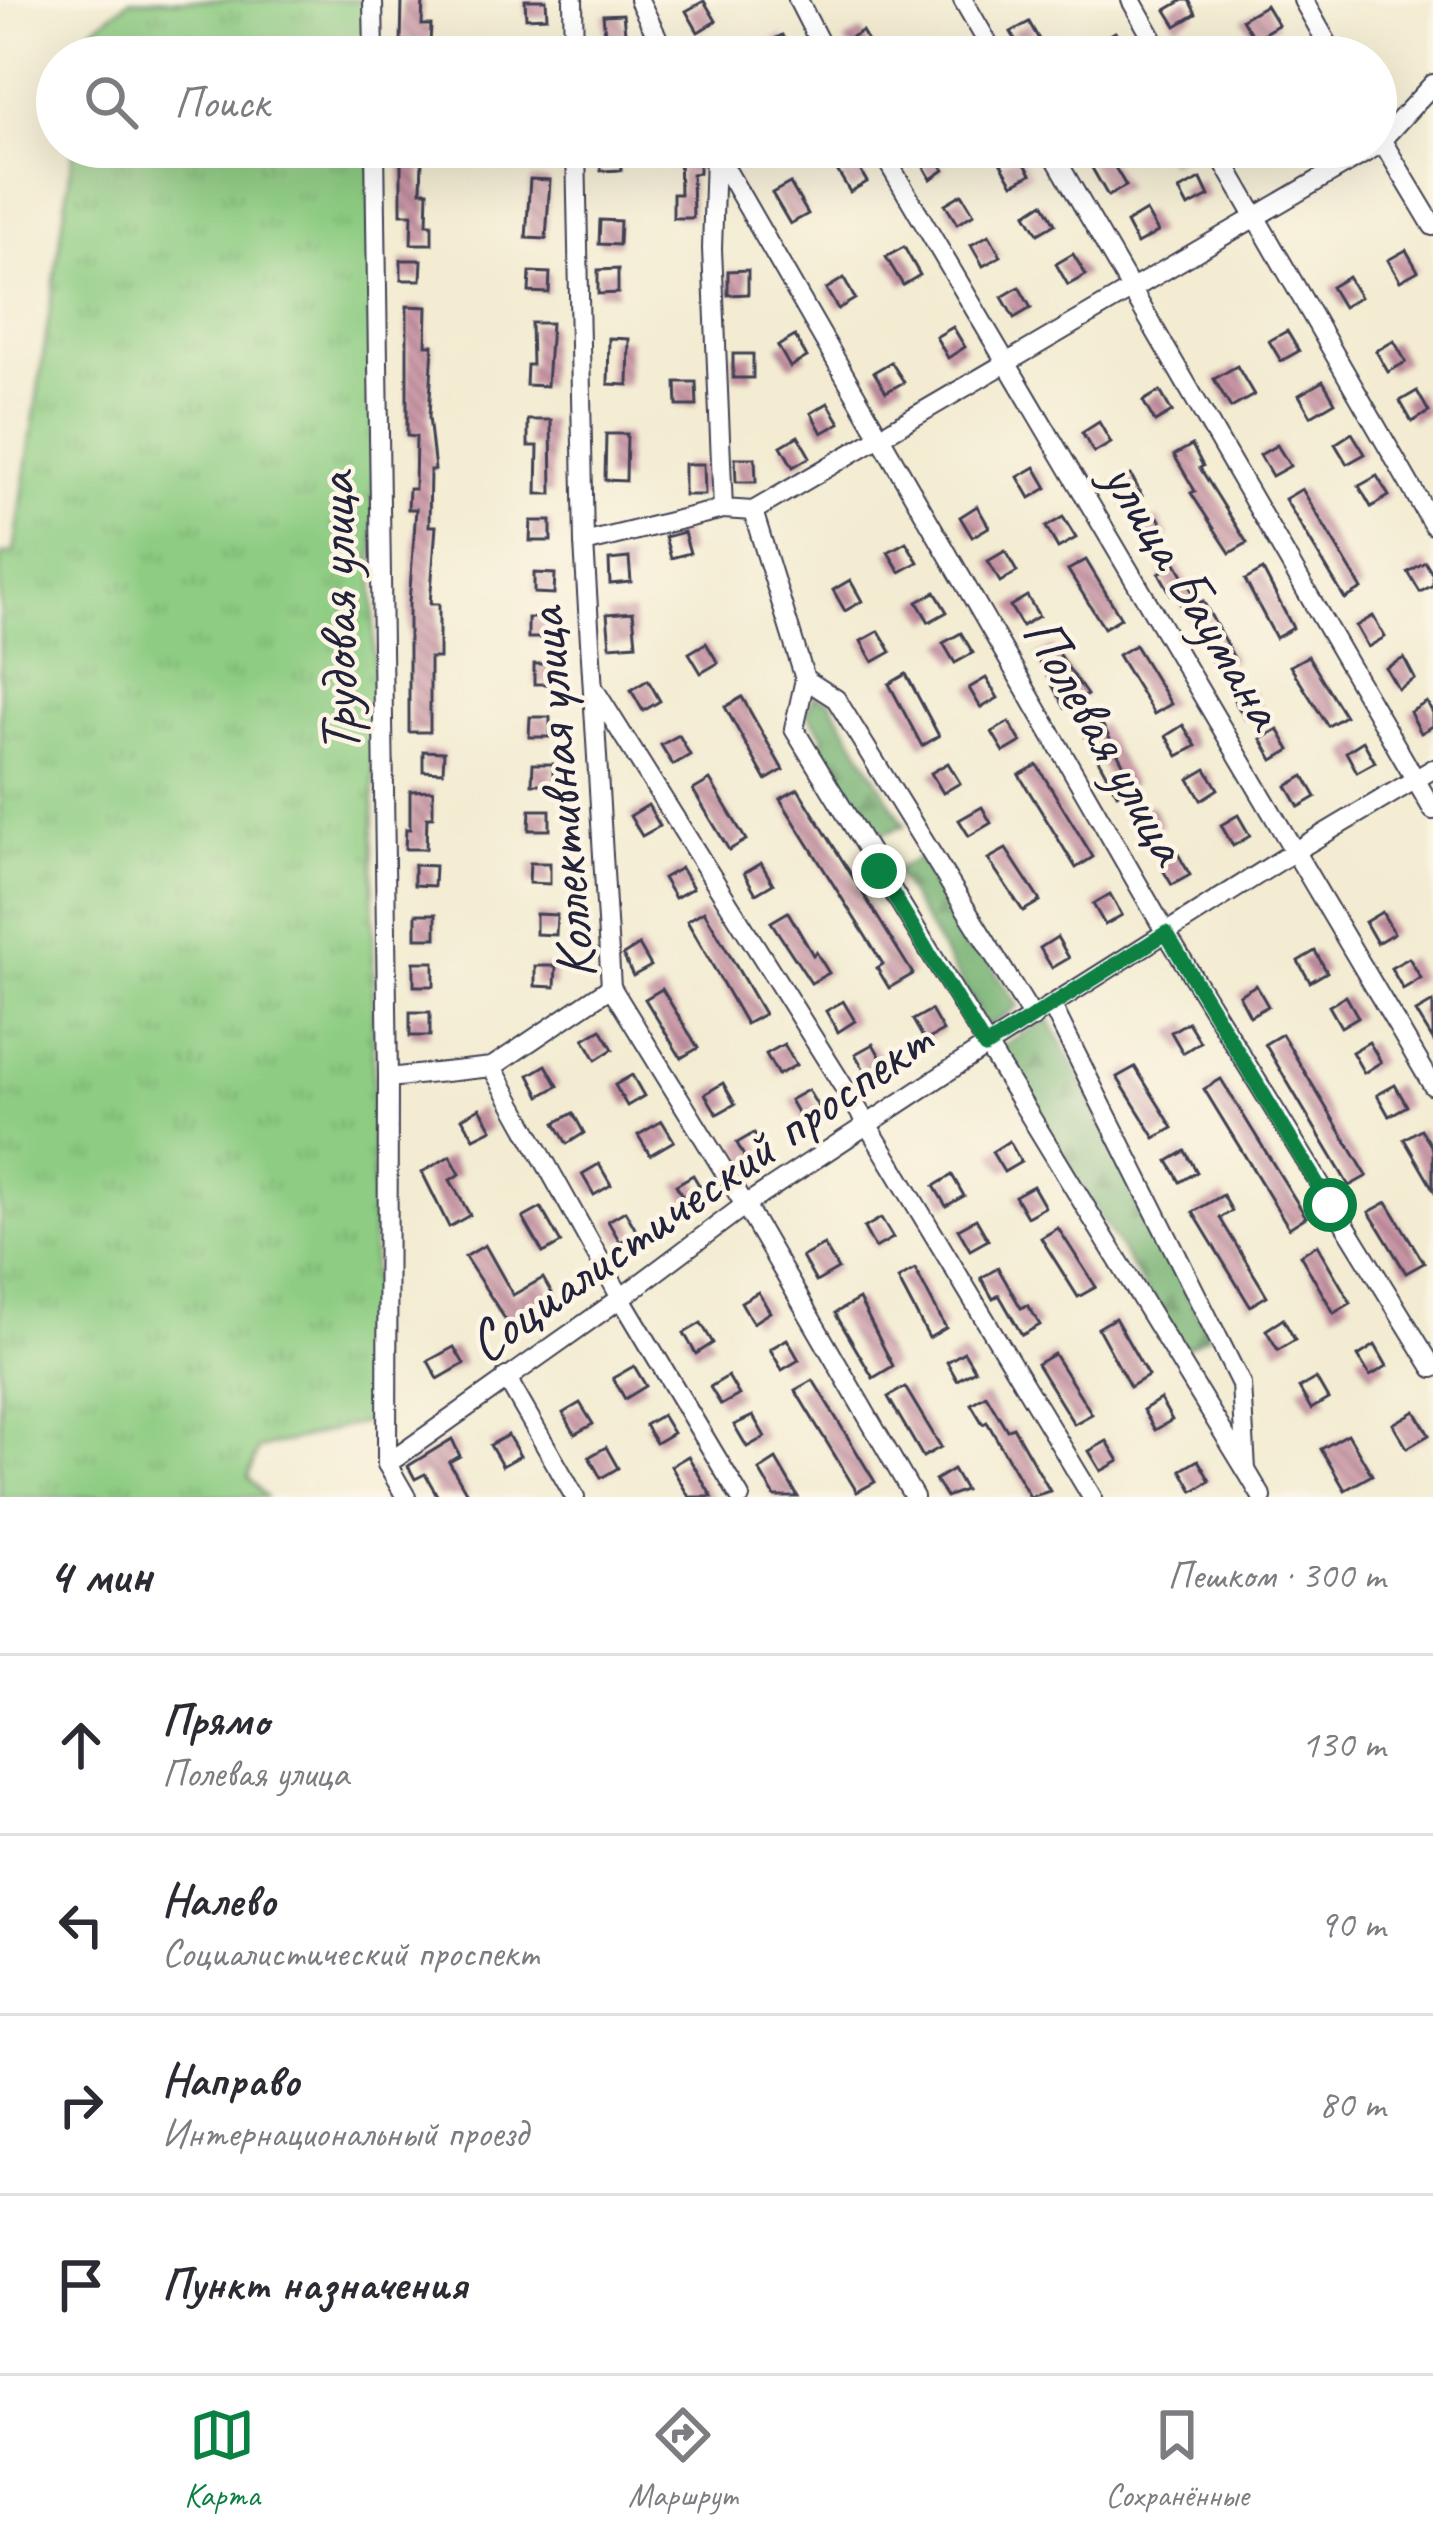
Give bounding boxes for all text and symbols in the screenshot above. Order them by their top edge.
search box [36,36,1397,168]
icon: search [78,69,144,135]
text: Поиск [174,74,269,131]
street label: улица Баумана [1085,446,1304,744]
street label: Трудовая улица [298,468,375,754]
street label: Коллективная улица [508,602,612,982]
street label: Полевая улица [1007,603,1208,879]
route end [852,844,906,898]
street label: Социалистический проспект [453,1002,948,1378]
route start [1303,1178,1357,1232]
text: 4 мин [48,1543,152,1607]
text: Пешком · 300 m [1167,1551,1385,1600]
text: Прямо [162,1692,269,1749]
icon: ahead [48,1712,114,1778]
text: 130 m [1301,1720,1385,1769]
text: Полевая улица [162,1749,349,1798]
text: Налево [162,1872,276,1929]
icon: left [48,1892,114,1958]
text: 90 m [1319,1900,1385,1949]
text: Социалистический проспект [162,1929,539,1978]
text: Направо [162,2052,300,2109]
icon: right [48,2072,114,2138]
text: 80 m [1319,2080,1385,2129]
text: Интернациональный проезд [162,2109,528,2158]
icon: arrive [48,2252,114,2318]
text: Пункт назначения [162,2256,467,2313]
tab: Карта [184,2402,260,2516]
tab: Маршрут [628,2402,737,2516]
tab: Сохранённые [1105,2402,1249,2516]

